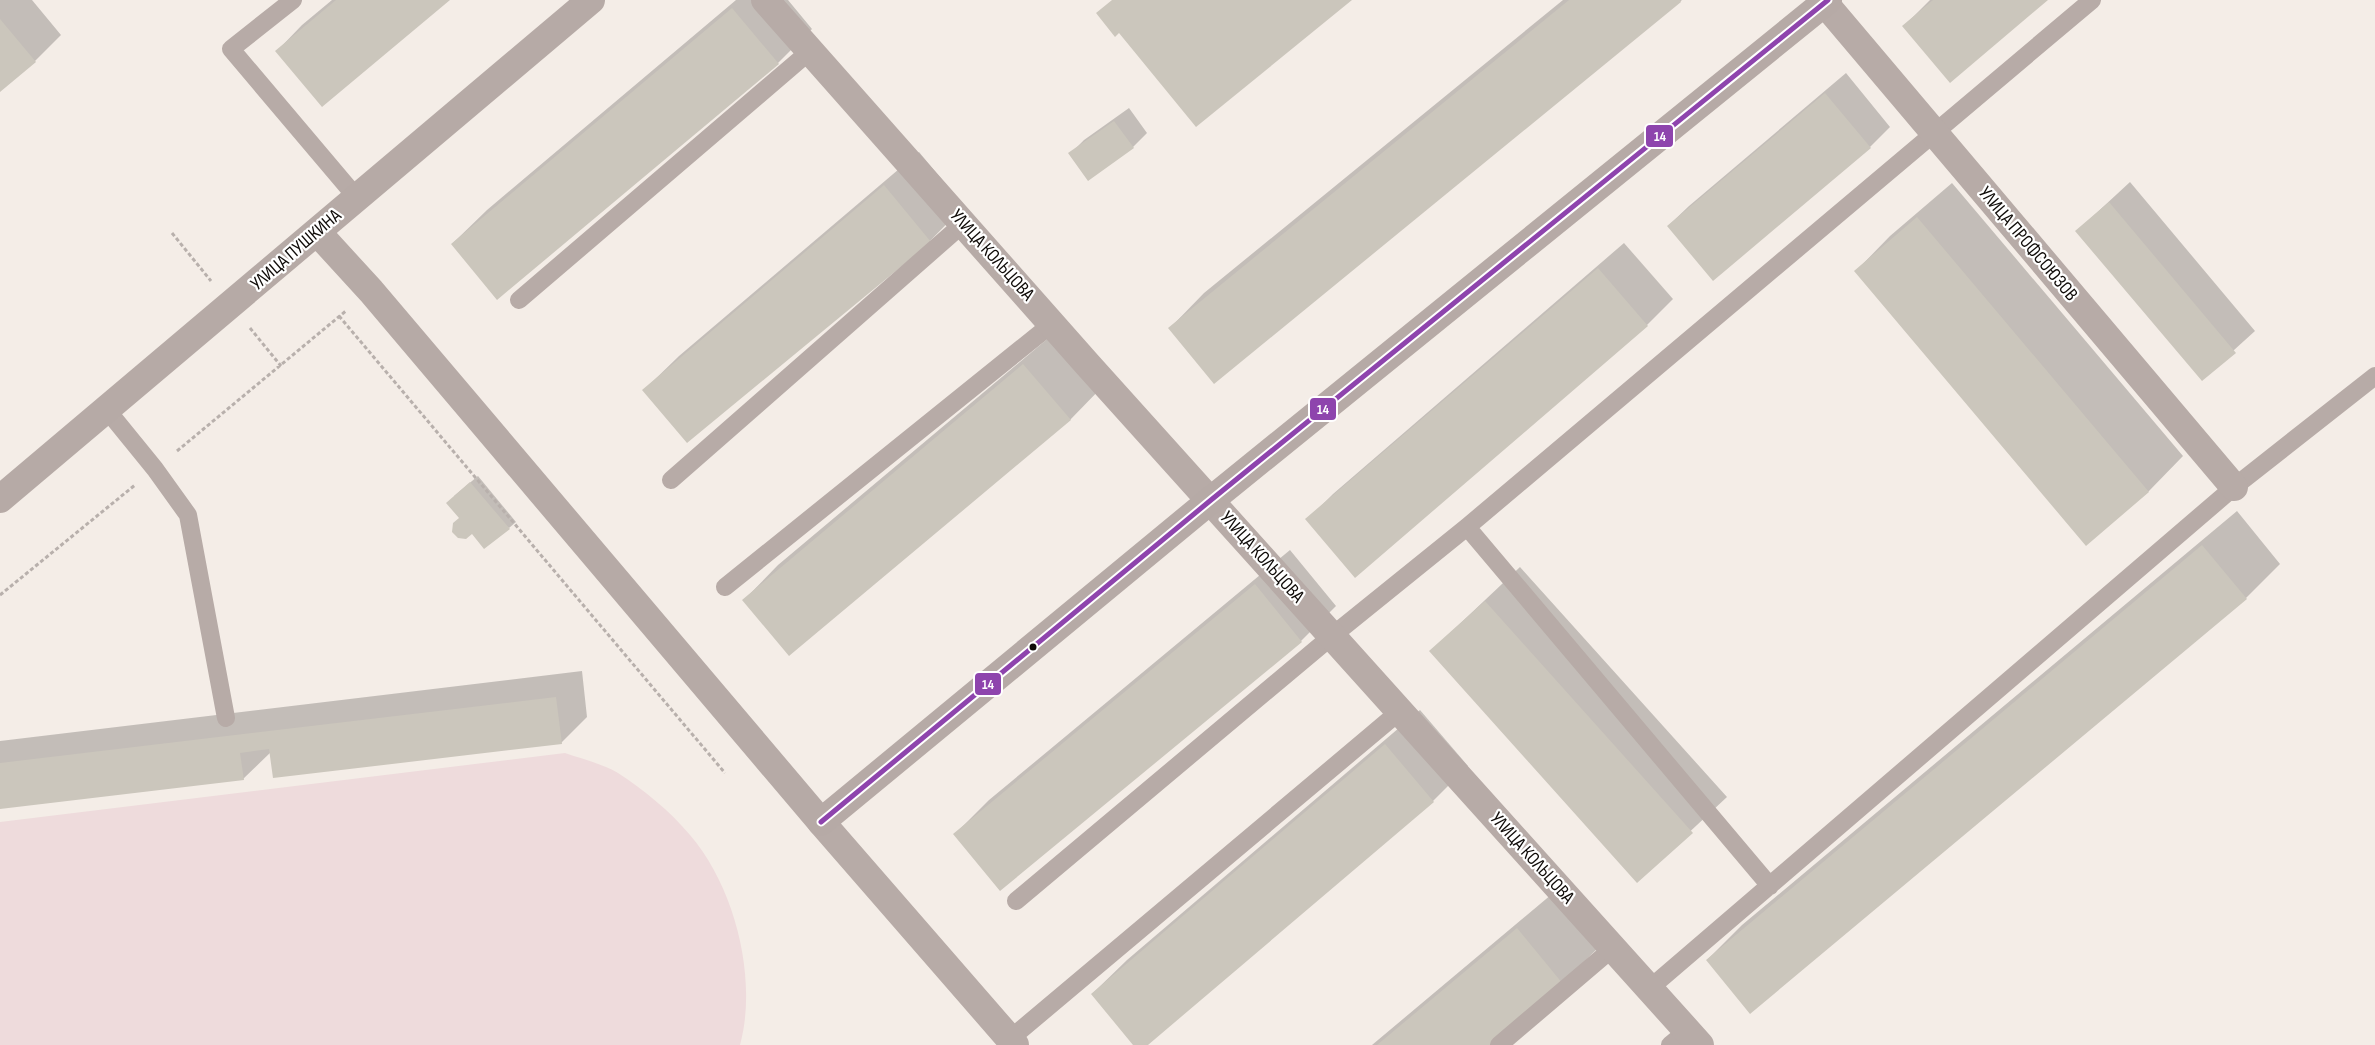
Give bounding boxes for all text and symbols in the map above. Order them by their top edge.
line badge: 14 [1645,124,1674,148]
text: 14 [1654,128,1667,145]
street label: УЛИЦА ПРОФСОЮЗОВ [1973,182,2083,306]
street label: УЛИЦА ПУШКИНА [246,204,347,296]
street label: УЛИЦА КОЛЬЦОВА [945,205,1040,306]
line badge: 14 [1309,397,1337,421]
text: 14 [1317,401,1330,418]
street label: УЛИЦА КОЛЬЦОВА [1215,507,1310,608]
unlabelled marker [1028,642,1038,652]
line badge: 14 [974,672,1002,696]
text: 14 [982,676,995,693]
street label: УЛИЦА КОЛЬЦОВА [1485,808,1580,909]

